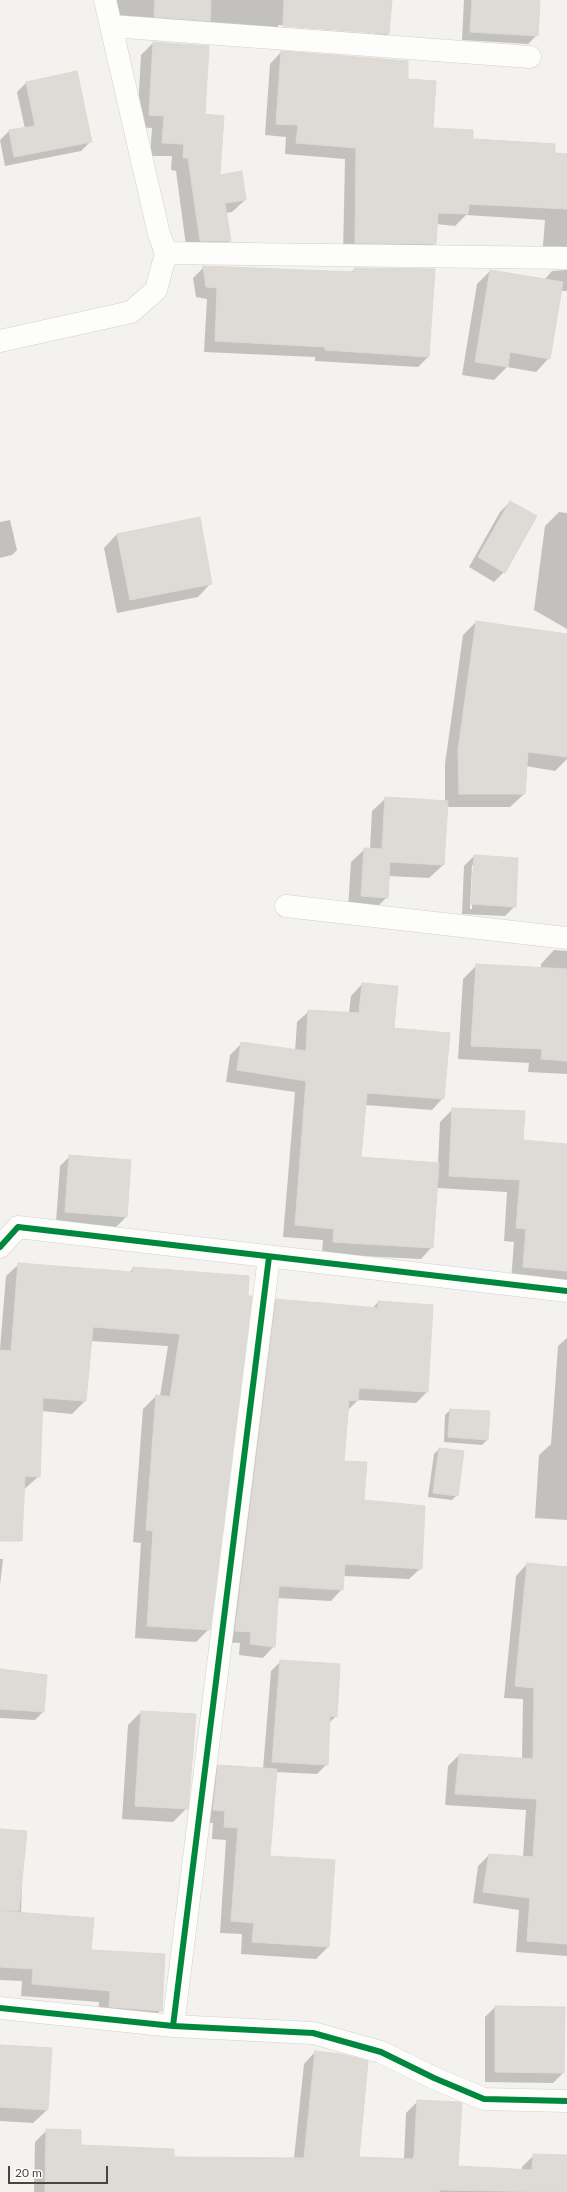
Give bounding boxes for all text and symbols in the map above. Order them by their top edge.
scale bar [10,2158,110,2184]
text: 20 m [15,2165,42,2180]

